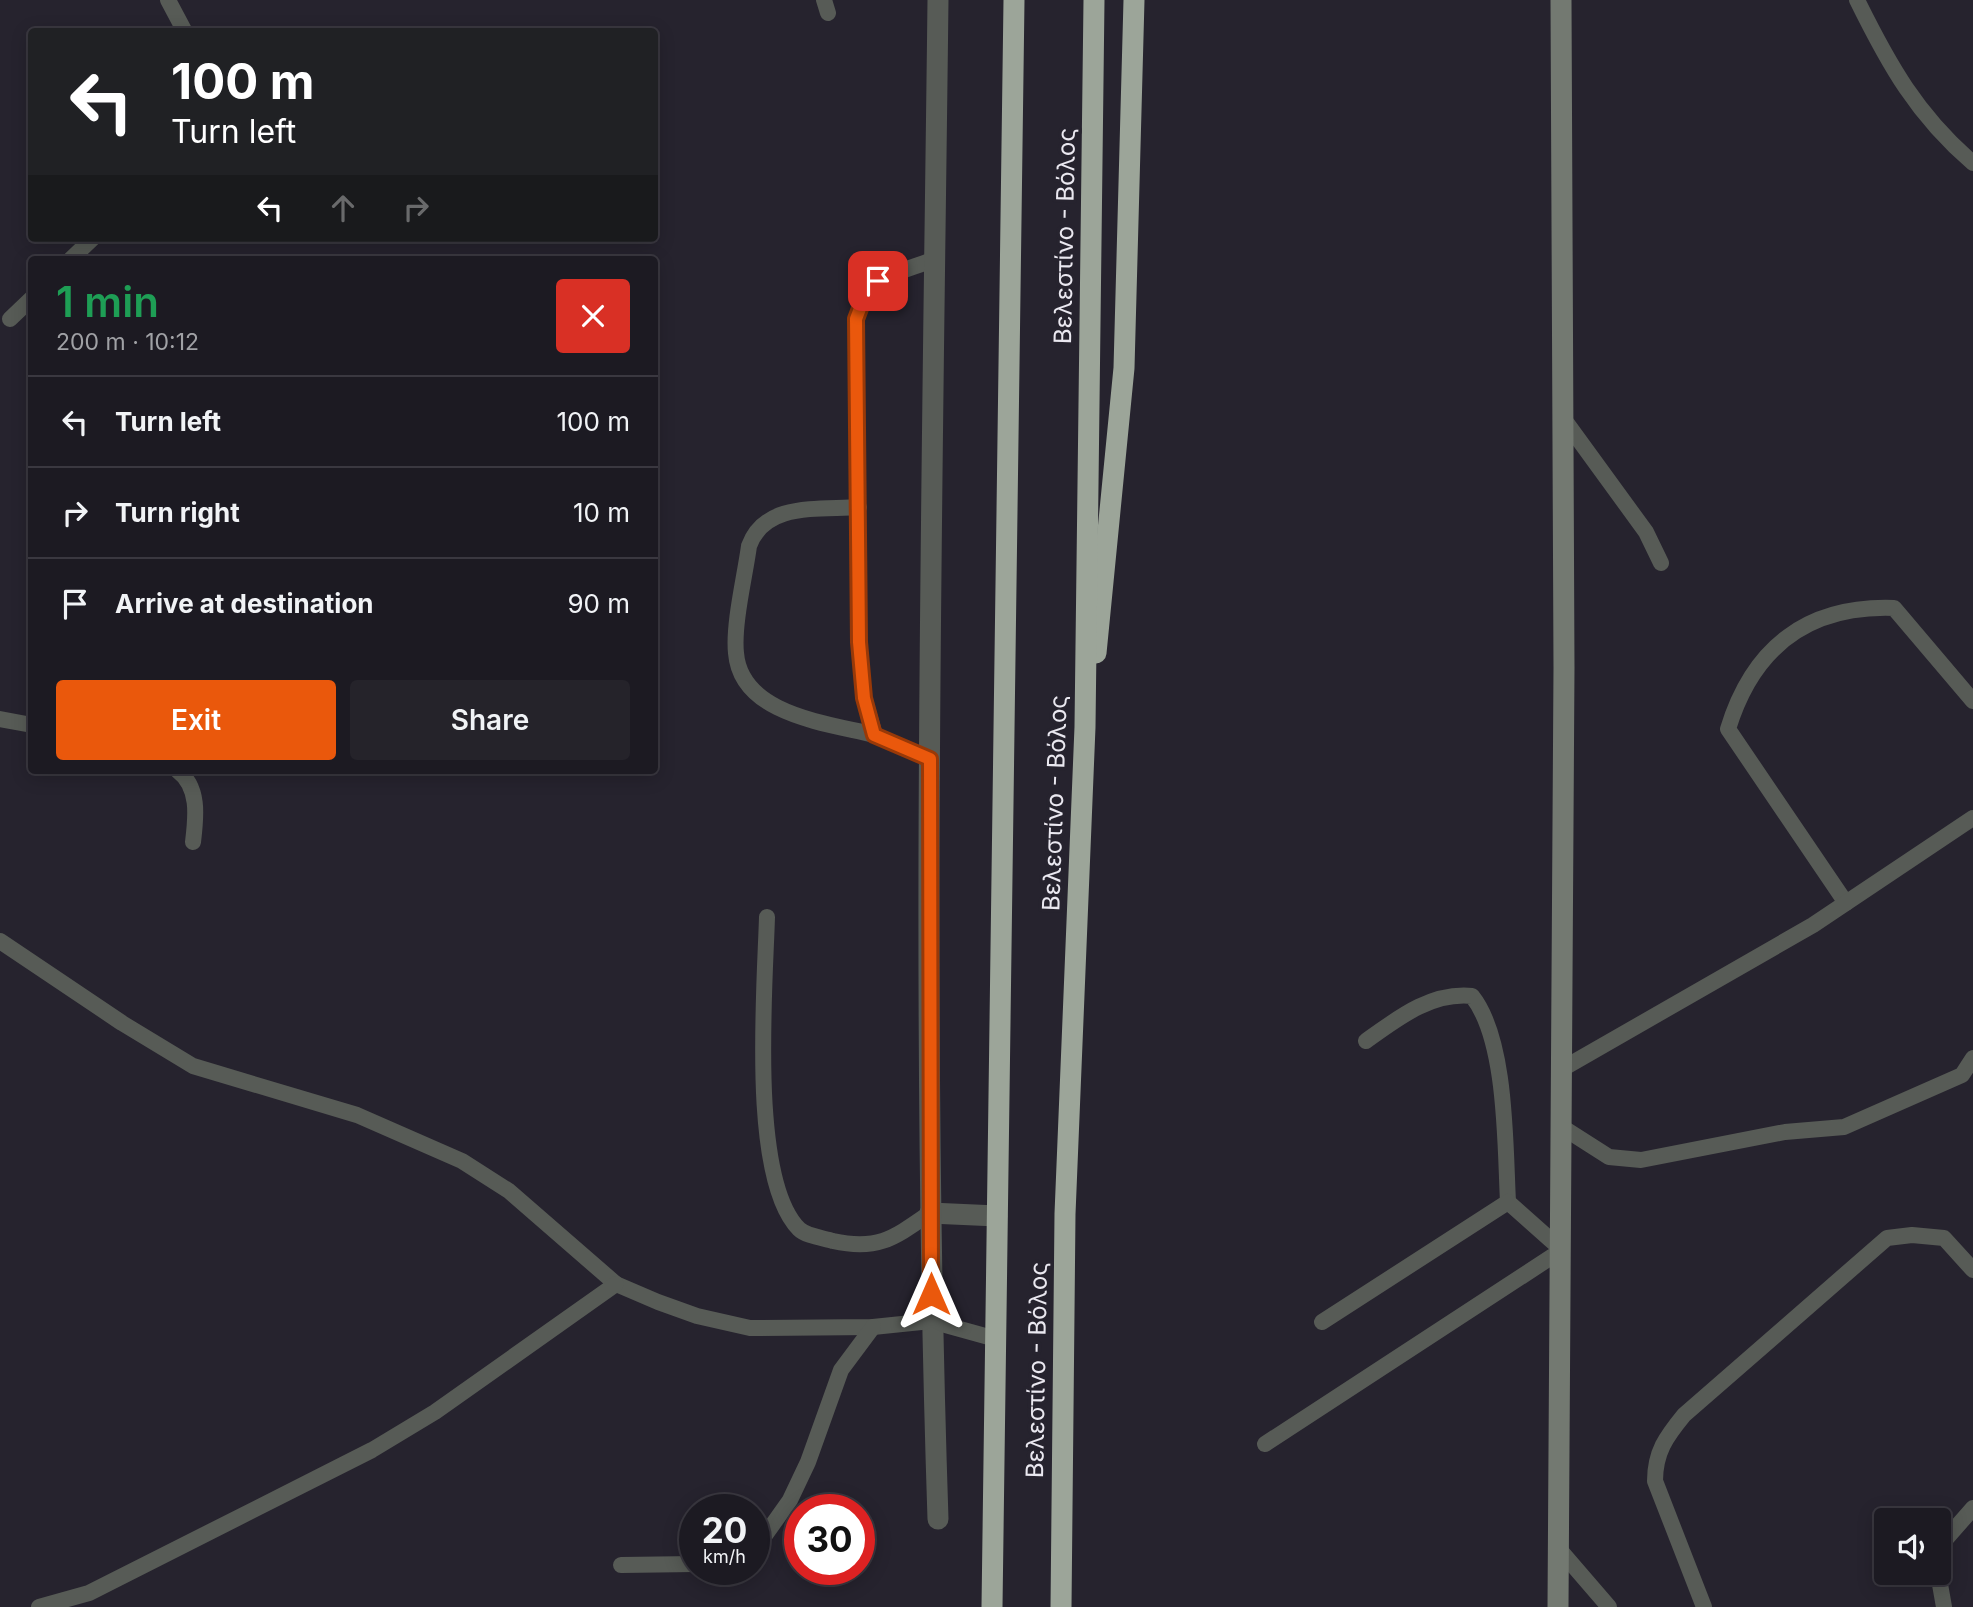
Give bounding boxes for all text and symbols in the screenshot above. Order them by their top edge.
text: 100 m [171,52,315,111]
icon: left [56,56,147,147]
text: Turn left [171,112,296,151]
street label: Βελεστίνο - Βόλος [1048,128,1081,344]
icon: left [251,189,289,227]
icon: ahead [324,189,362,227]
icon: right [397,189,435,227]
pin [848,251,908,311]
icon: arrive [859,262,897,300]
text: 1 min [56,276,159,327]
button: close [556,279,630,353]
text: 200 m · 10:12 [56,328,199,356]
icon: left [56,403,94,441]
text: Turn left [115,406,221,437]
text: 100 m [557,406,630,437]
icon: right [56,494,94,532]
text: Turn right [115,497,240,528]
text: 10 m [573,497,630,528]
icon: arrive [56,585,94,623]
text: Arrive at destination [115,588,374,619]
text: 90 m [567,588,630,619]
button: Exit [56,680,336,760]
button: Share [350,680,630,760]
street label: Βελεστίνο - Βόλος [1036,694,1073,911]
position arrow [894,1257,968,1331]
street label: Βελεστίνο - Βόλος [1020,1262,1053,1478]
speed limit sign: 30 [784,1494,875,1585]
map controls [1874,1508,1951,1585]
button: sound [1874,1508,1951,1585]
text: 20 [702,1509,747,1551]
text: km/h [703,1546,746,1567]

